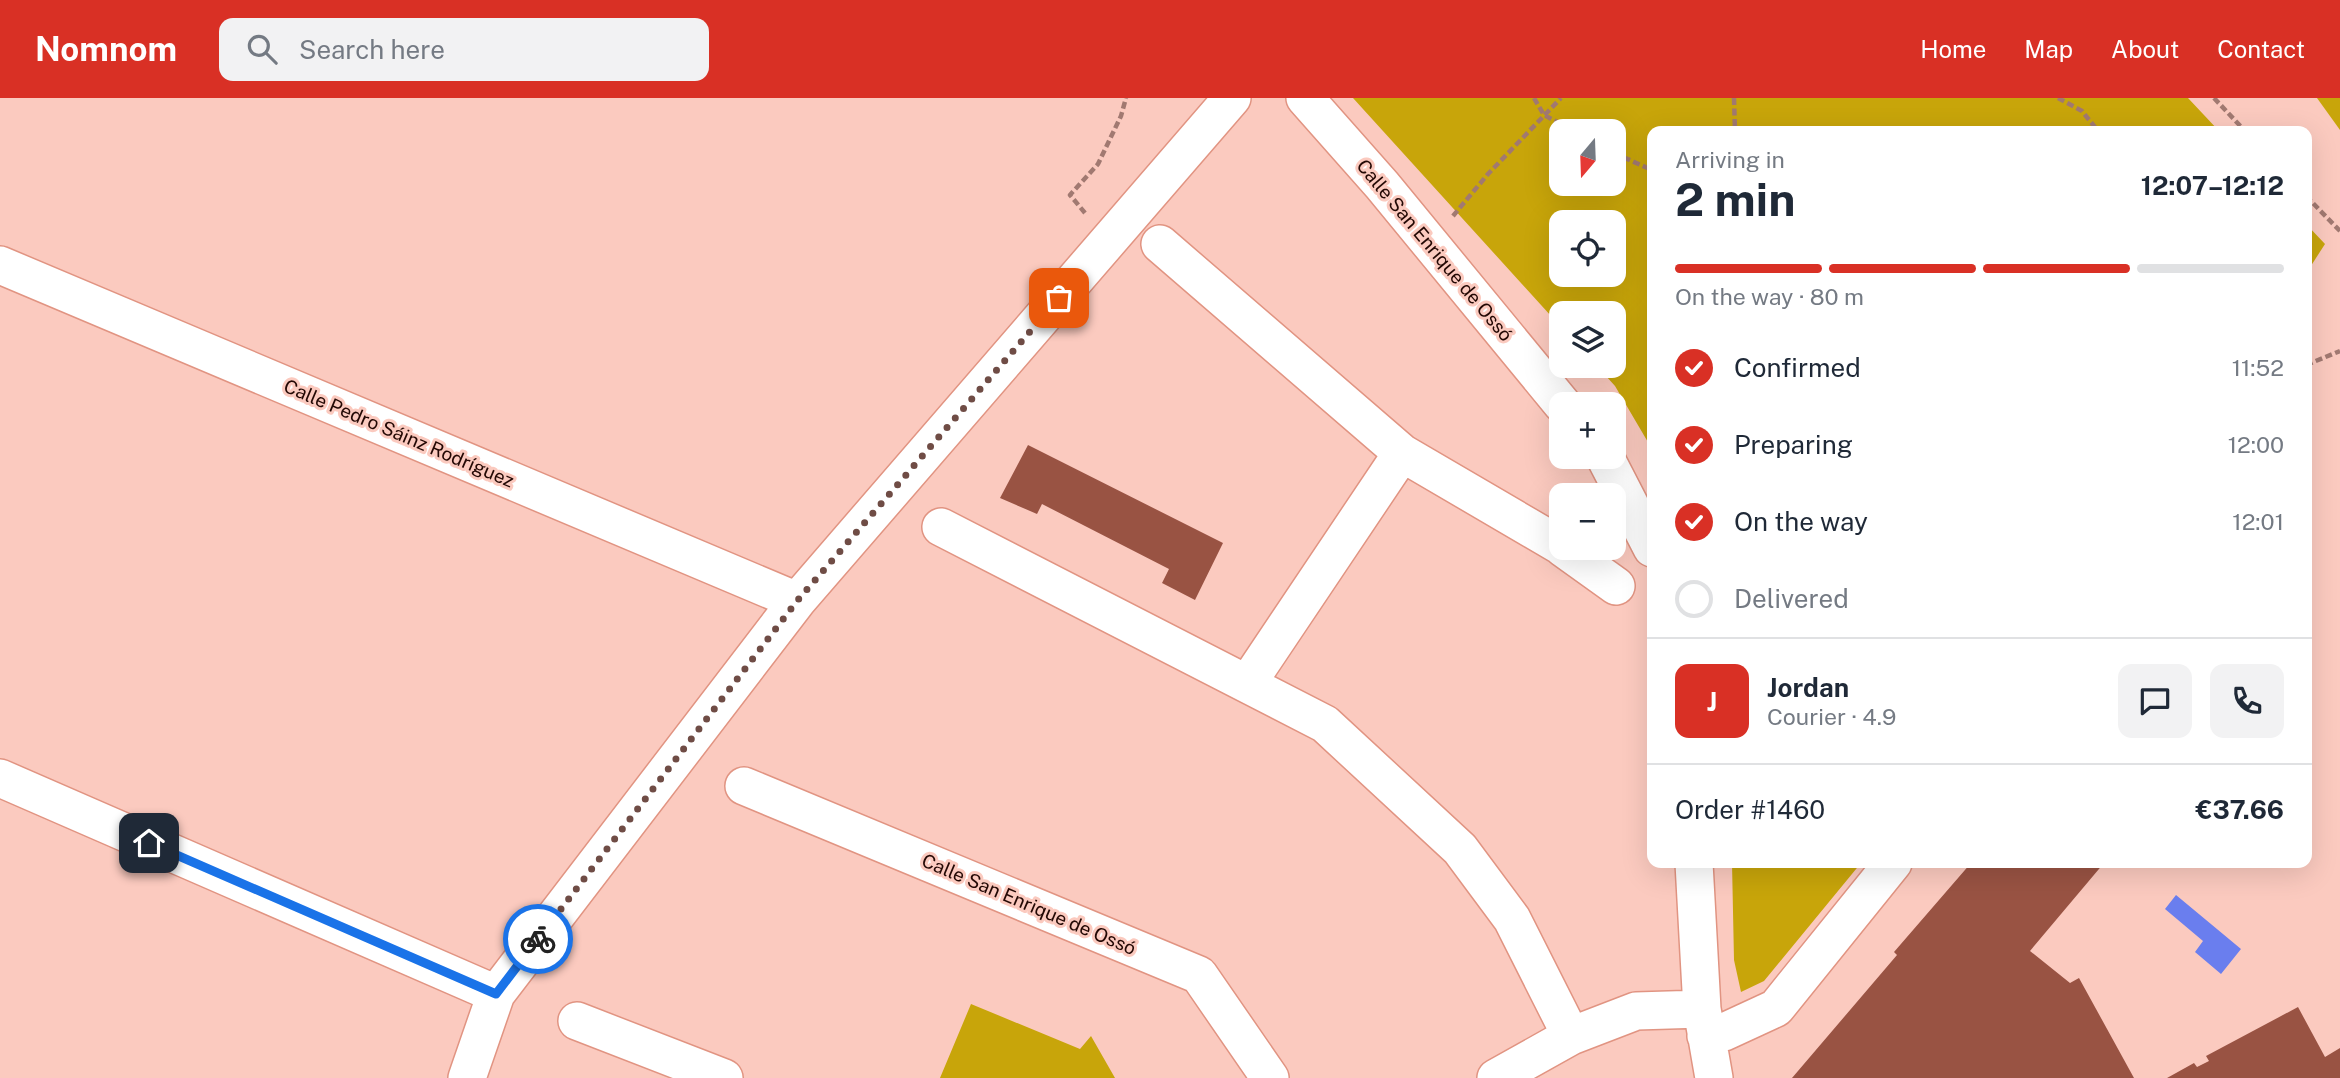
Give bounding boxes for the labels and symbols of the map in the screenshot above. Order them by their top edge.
north arrow [1549,119,1626,196]
street label: Calle San Enrique de Ossó [1352,155,1518,345]
pin [1029,268,1089,328]
street label: Calle Pedro Sáinz Rodríguez [281,374,517,492]
pin [119,813,179,873]
street label: Calle San Enrique de Ossó [919,849,1139,959]
courier [503,904,573,974]

